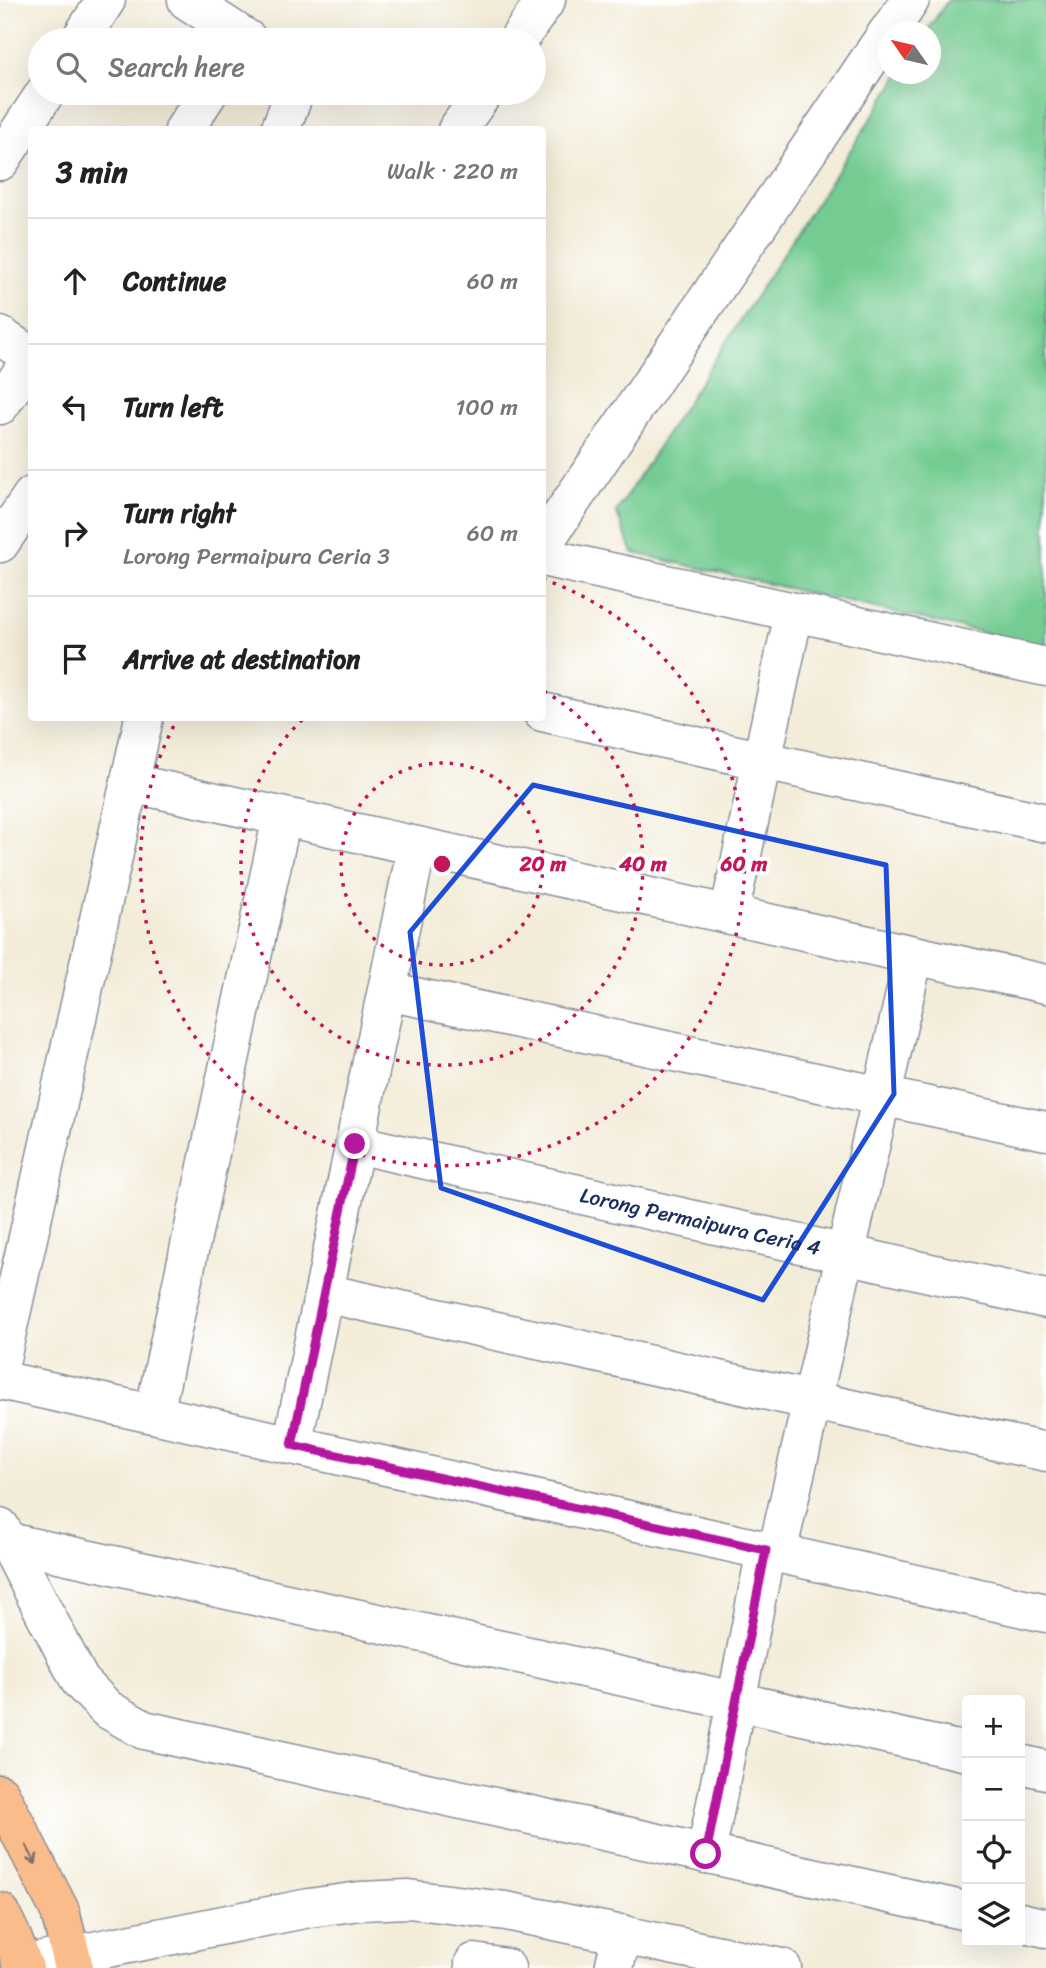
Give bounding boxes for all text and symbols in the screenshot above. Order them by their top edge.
north arrow [878,21,941,84]
search box [28,28,546,105]
text: Search here [108,44,245,90]
icon: search [52,48,90,86]
text: 3 min [56,145,128,199]
text: Walk · 220 m [387,151,518,192]
text: Continue [123,258,226,304]
text: 60 m [467,261,518,302]
icon: ahead [56,262,94,300]
text: Turn left [123,384,223,430]
text: 100 m [455,387,518,428]
icon: left [56,388,94,426]
text: Turn right [123,490,236,536]
text: 60 m [467,513,518,554]
icon: right [56,514,94,552]
text: Lorong Permaipura Ceria 3 [123,536,390,577]
text: Arrive at destination [123,636,360,682]
icon: arrive [56,640,94,678]
text: 20 m [519,845,567,883]
text: 40 m [618,845,668,883]
text: 60 m [720,845,768,883]
centre of rings [430,852,454,876]
route end [339,1128,370,1159]
street label: Lorong Permaipura Ceria 4 [576,1176,824,1267]
map controls [962,1695,1025,1947]
button: + [962,1695,1025,1758]
button: − [962,1758,1025,1821]
button: locate [962,1821,1025,1884]
route start [690,1838,721,1869]
one-way arrow [25,1844,39,1865]
button: layers [962,1884,1025,1947]

